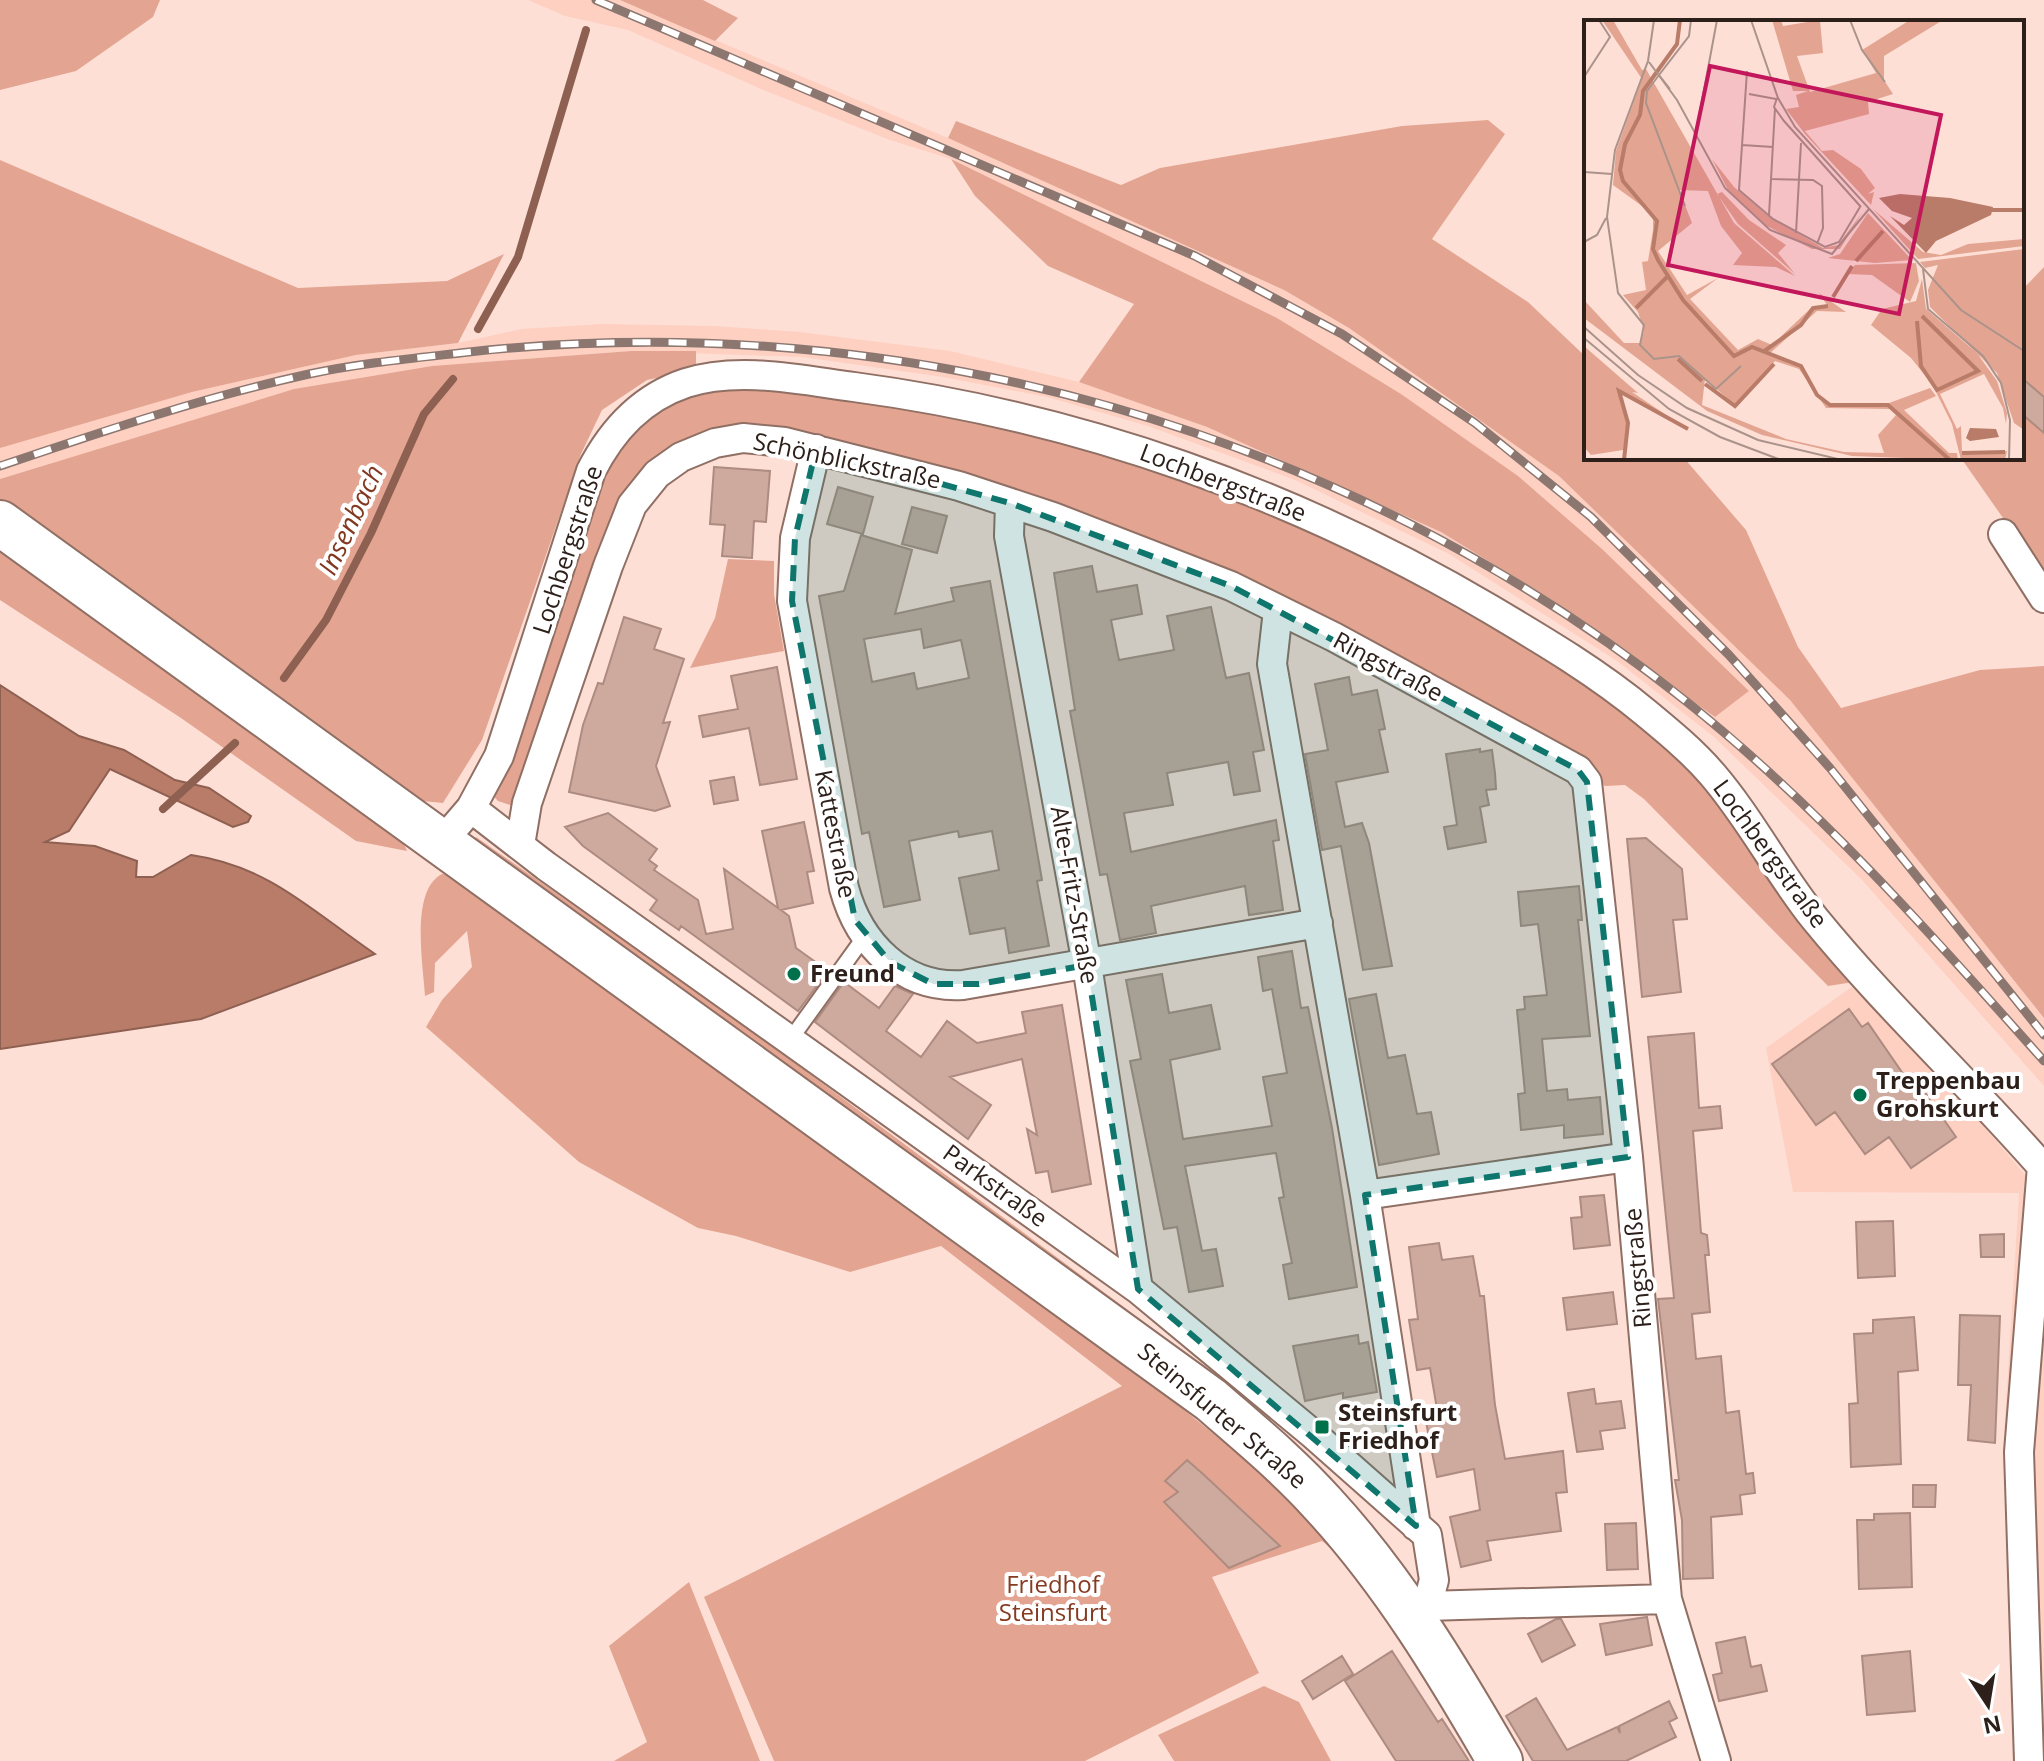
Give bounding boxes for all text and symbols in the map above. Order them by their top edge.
inset map [1584,20,2024,460]
street label: Schönblickstraße [750,424,944,496]
street label: Lochbergstraße [1136,435,1311,528]
water label: Insenbach [309,459,391,581]
street label: Lochbergstraße [524,461,609,638]
street label: Ringstraße [1328,623,1450,708]
street label: Kattestraße [808,767,865,901]
street label: Lochbergstraße [1706,772,1836,934]
street label: Alte-Fritz-Straße [1044,803,1107,986]
place label: Freund [810,956,895,989]
marker: Freund [785,965,803,983]
place label: Treppenbau Grohskurt [1876,1063,2021,1124]
marker: Treppenbau Grohskurt [1851,1086,1869,1104]
street label: Parkstraße [937,1136,1055,1234]
street label: Ringstraße [1615,1207,1658,1329]
street label: Steinsfurter Straße [1131,1334,1315,1495]
place label: Steinsfurt Friedhof [1338,1395,1457,1456]
marker: Steinsfurt Friedhof [1313,1418,1331,1436]
park label: Friedhof Steinsfurt [999,1567,1107,1628]
north arrow [1948,1665,2028,1745]
text: N [1980,1709,2004,1742]

